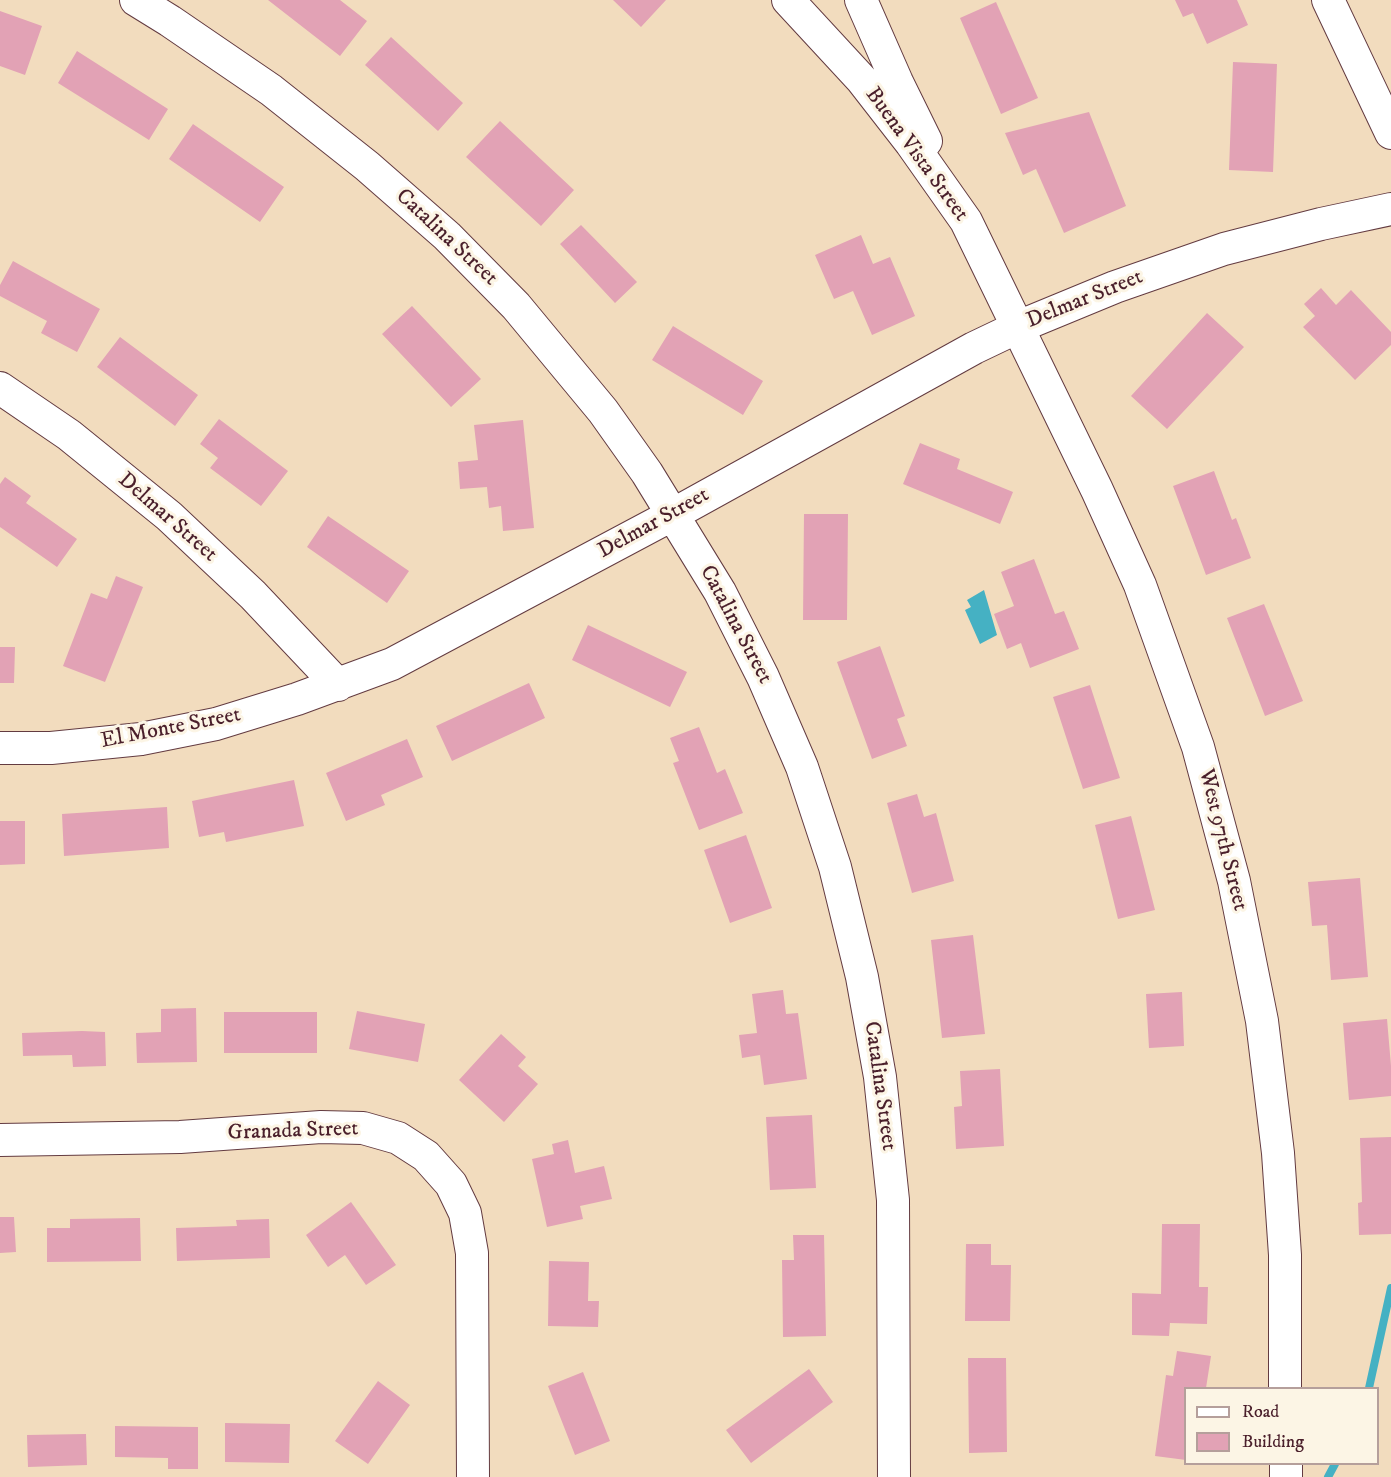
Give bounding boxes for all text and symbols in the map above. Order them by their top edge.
street label: Buena Vista Street [859,83,973,227]
street label: Catalina Street [389,184,503,292]
street label: Delmar Street [1023,265,1147,335]
street label: Delmar Street [112,468,222,568]
street label: Delmar Street [594,483,714,565]
street label: Catalina Street [693,561,777,689]
street label: El Monte Street [99,703,243,755]
street label: West 97th Street [1192,766,1252,914]
street label: Catalina Street [857,1020,901,1152]
street label: Granada Street [227,1117,359,1147]
legend [1184,1387,1379,1465]
text: Road [1242,1401,1279,1423]
text: Building [1242,1431,1304,1453]

